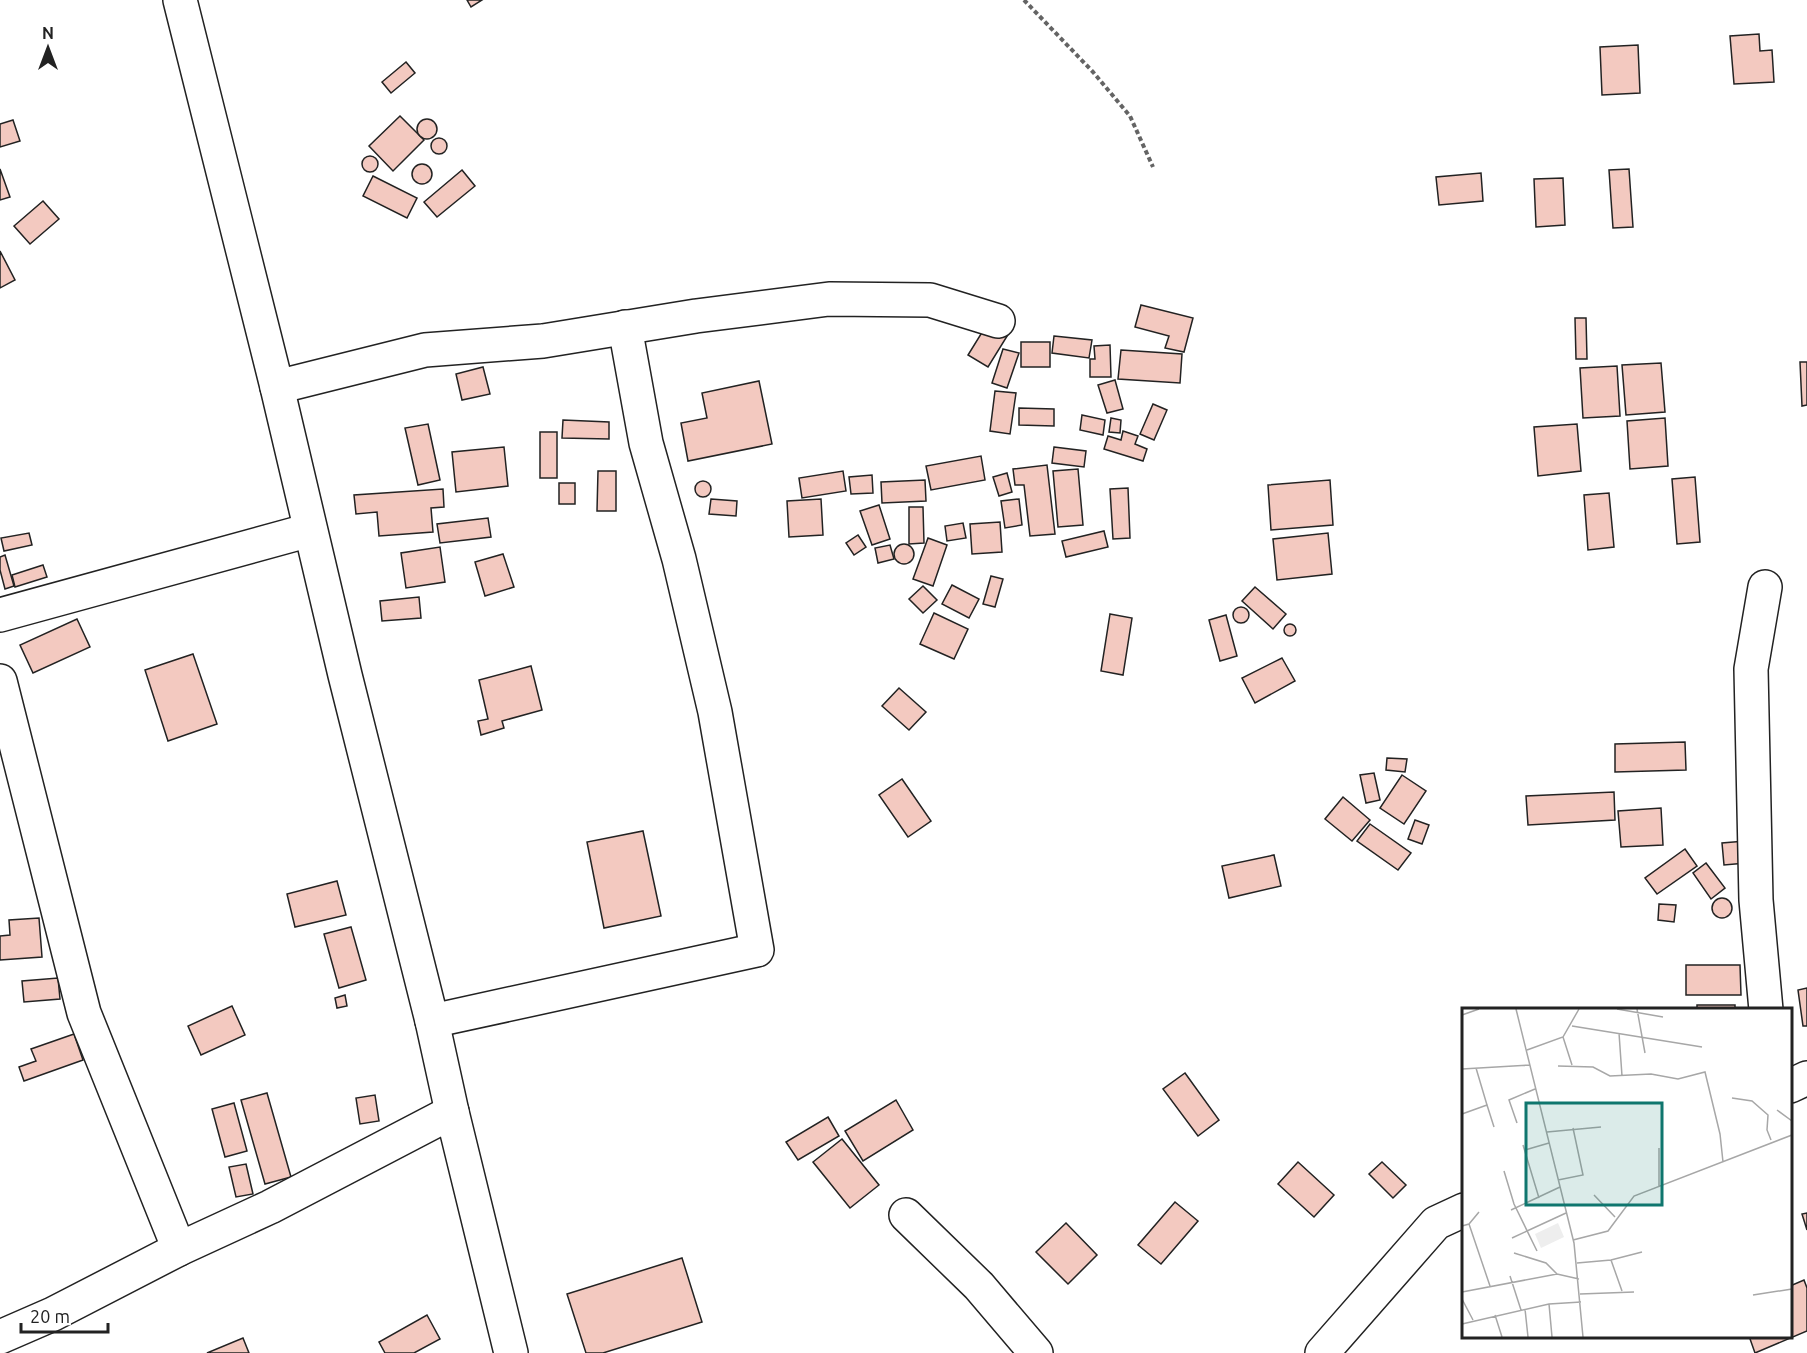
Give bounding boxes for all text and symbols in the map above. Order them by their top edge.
north arrow [18,18,78,78]
text: N [42,24,54,42]
inset map [1462,1008,1792,1338]
scale bar [21,1296,108,1334]
text: 20 m [30,1306,70,1326]

